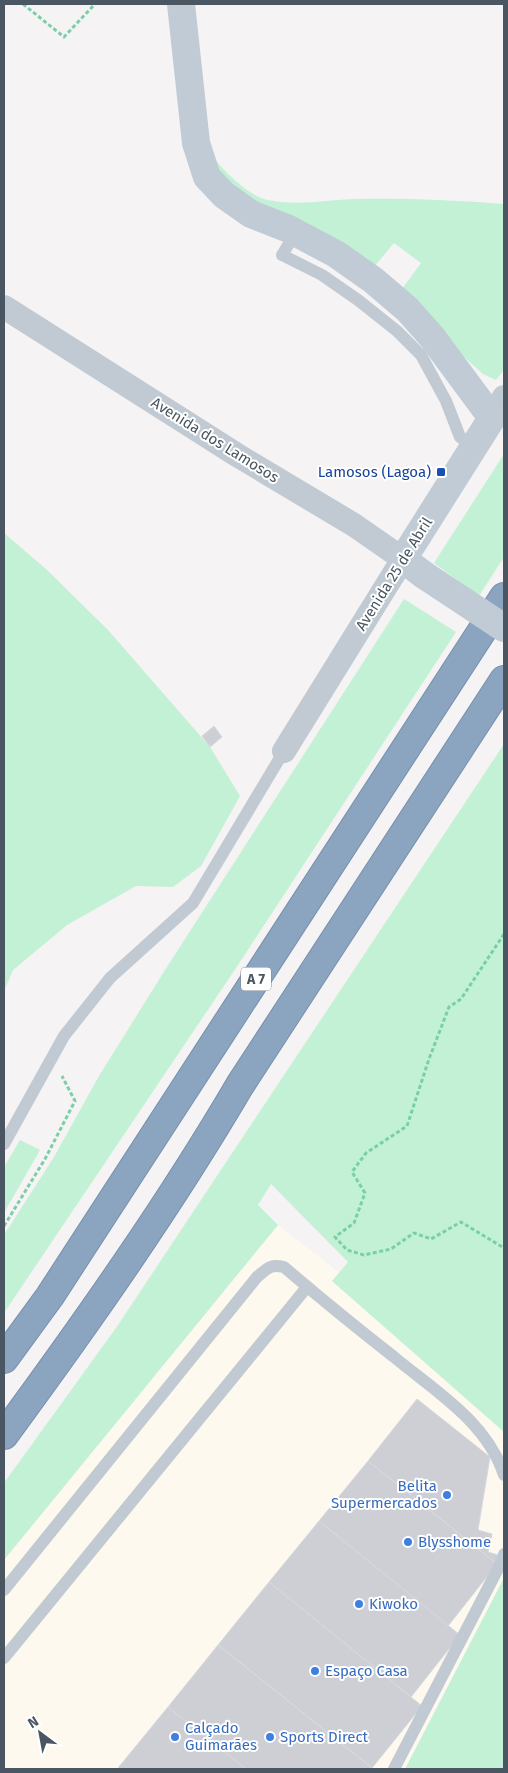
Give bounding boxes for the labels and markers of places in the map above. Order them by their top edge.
place label: Lamosos (Lagoa) [318,463,431,481]
marker: Lamosos (Lagoa) [435,466,447,478]
place label: Belita Supermercados [331,1477,437,1512]
marker: Belita Supermercados [441,1489,453,1501]
place label: Blysshome [418,1533,491,1551]
marker: Blysshome [402,1536,414,1548]
place label: Kiwoko [369,1595,418,1613]
marker: Kiwoko [353,1598,365,1610]
place label: Espaço Casa [325,1662,408,1680]
marker: Espaço Casa [309,1665,321,1677]
place label: Calçado Guimarães [185,1719,257,1754]
place label: Sports Direct [280,1728,369,1746]
marker: Calçado Guimarães [169,1731,181,1743]
marker: Sports Direct [264,1731,276,1743]

